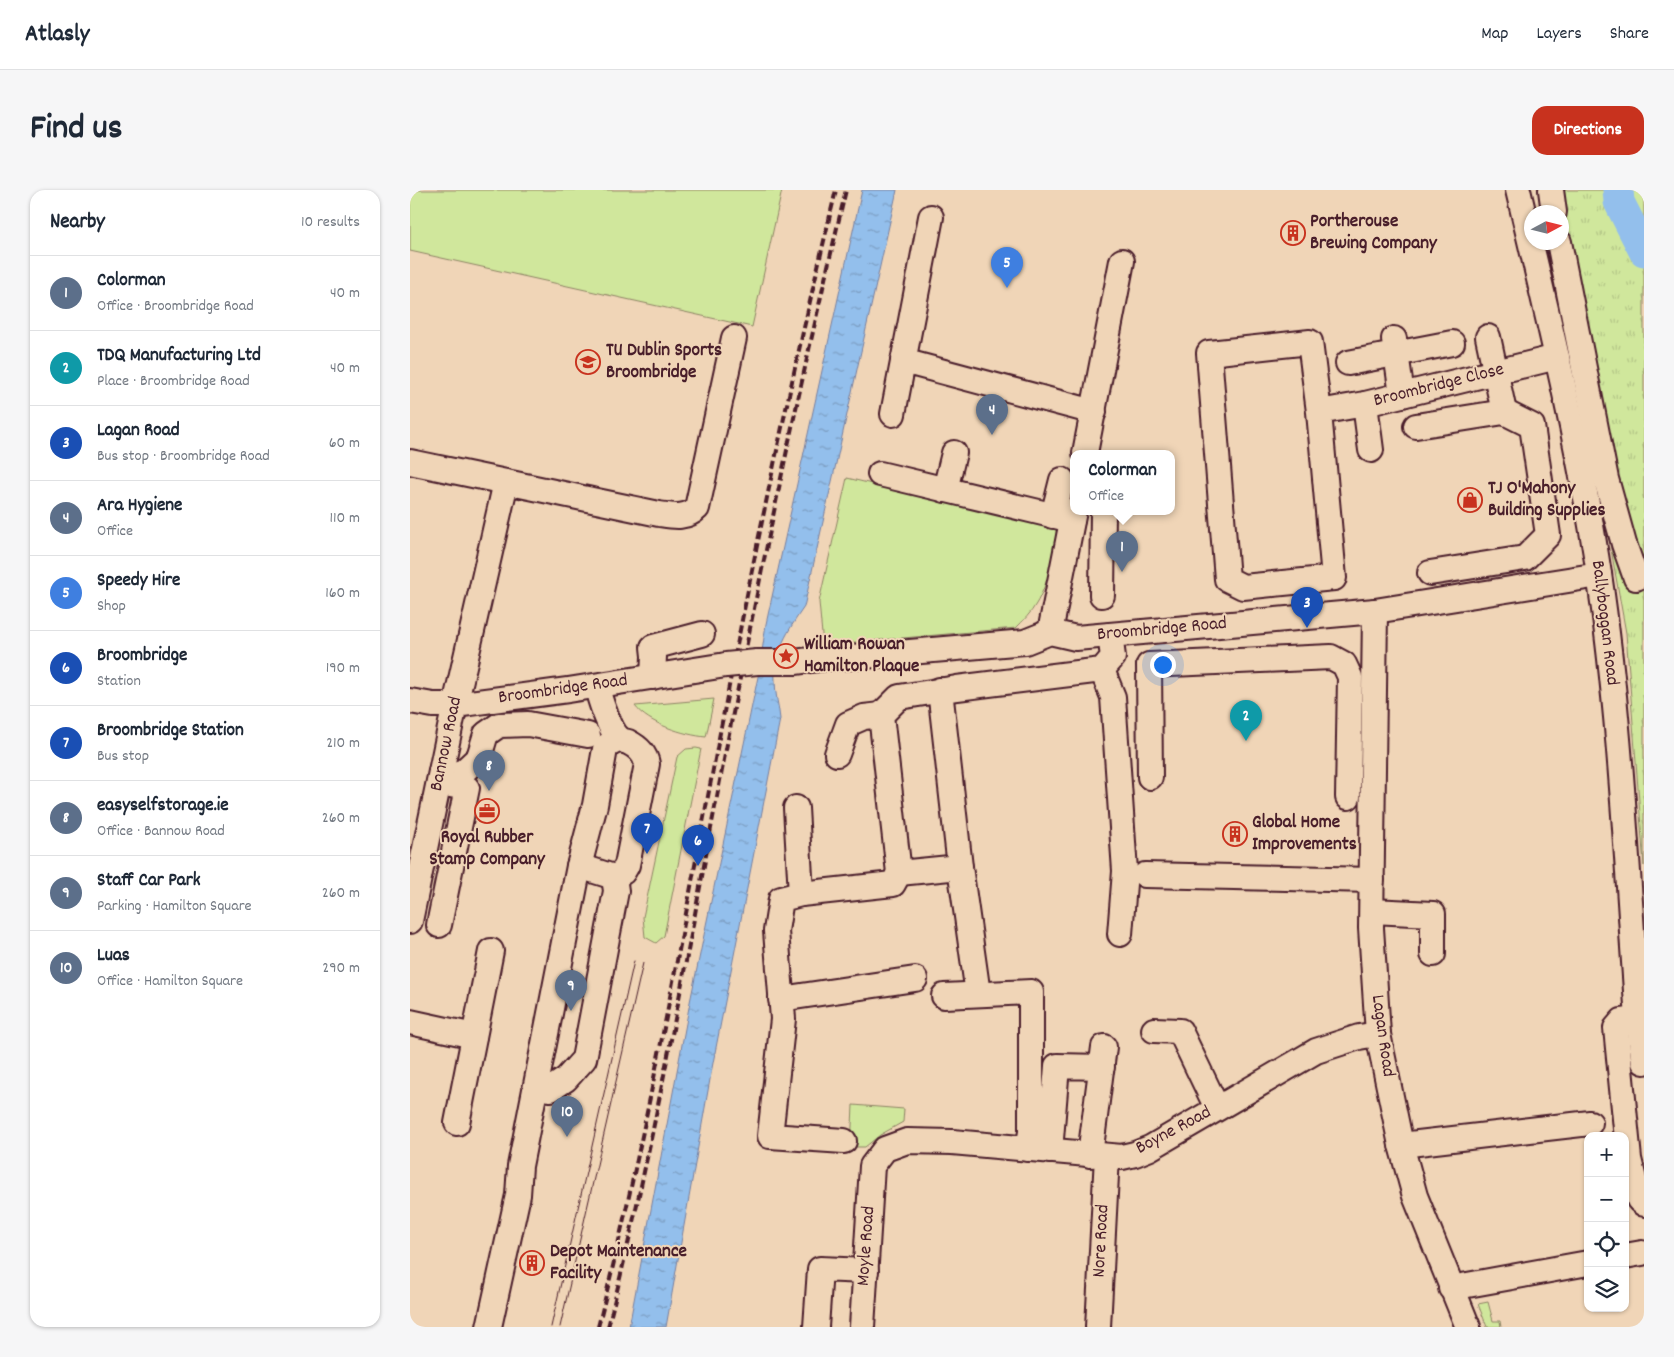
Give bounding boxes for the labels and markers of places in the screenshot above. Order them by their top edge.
place label: Portherouse Brewing Company [1310,209,1438,258]
building icon: Portherouse Brewing Company [1280,220,1306,246]
pin: 5 [991,247,1023,288]
place label: TU Dublin Sports Broombridge [606,338,722,387]
school or university icon: TU Dublin Sports Broombridge [575,349,601,375]
pin: 4 [976,394,1008,435]
place label: TJ O'Mahony Building Supplies [1488,476,1605,525]
shop icon: TJ O'Mahony Building Supplies [1457,487,1483,513]
pin: 1 [1106,531,1138,572]
pin: 3 [1291,587,1323,628]
place label: William Rowan Hamilton Plaque [804,632,919,681]
place icon: William Rowan Hamilton Plaque [773,643,799,669]
pin: 2 [1230,700,1262,741]
pin: 8 [473,750,505,791]
office icon: Royal Rubber Stamp Company [474,798,500,824]
place label: Global Home Improvements [1252,810,1357,859]
pin: 7 [631,813,663,854]
building icon: Global Home Improvements [1222,821,1248,847]
place label: Royal Rubber Stamp Company [429,825,546,874]
pin: 6 [682,825,714,866]
pin: 9 [555,970,587,1011]
pin: 10 [551,1096,583,1137]
place label: Depot Maintenance Facility [550,1239,687,1288]
building icon: Depot Maintenance Facility [519,1250,545,1276]

